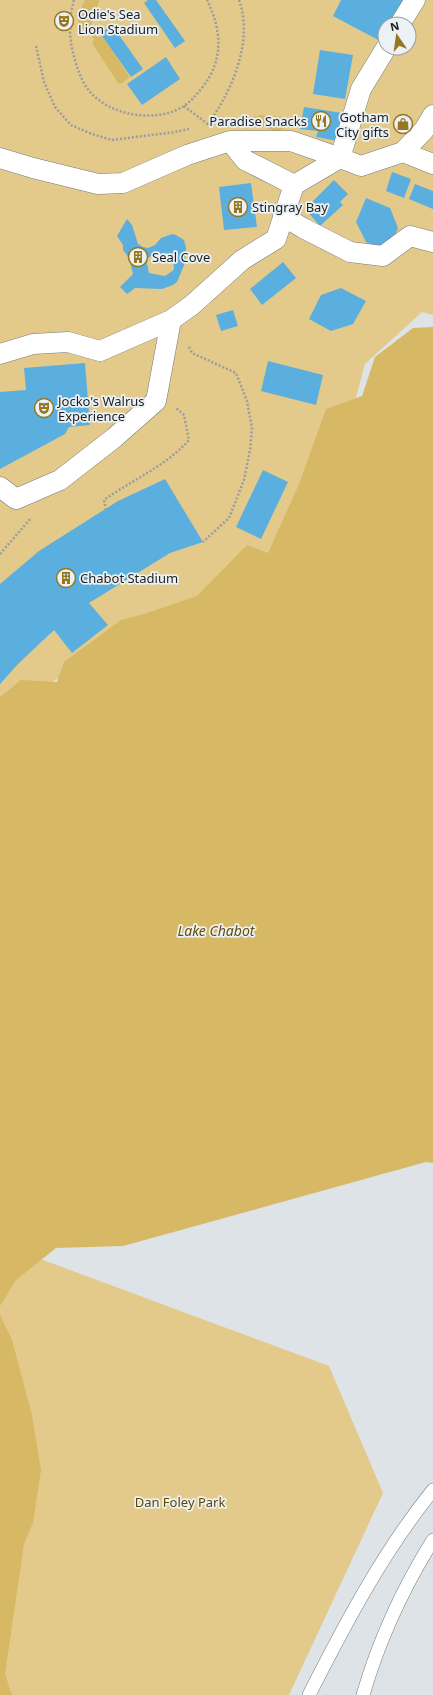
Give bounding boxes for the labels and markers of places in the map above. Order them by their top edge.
place label: Odie's Sea Lion Stadium [78,5,158,38]
theatre icon: Odie's Sea Lion Stadium [53,10,75,32]
place label: Gotham City gifts [336,108,389,141]
restaurant icon: Paradise Snacks [310,110,332,132]
place label: Paradise Snacks [209,112,307,130]
shop icon: Gotham City gifts [392,113,414,135]
building icon: Stingray Bay [227,196,249,218]
place label: Stingray Bay [252,198,328,216]
building icon: Seal Cove [127,246,149,268]
place label: Seal Cove [152,248,210,266]
place label: Jocko's Walrus Experience [56,392,145,425]
theatre icon: Jocko's Walrus Experience [33,397,55,419]
building icon: Chabot Stadium [55,567,77,589]
place label: Chabot Stadium [80,569,178,587]

